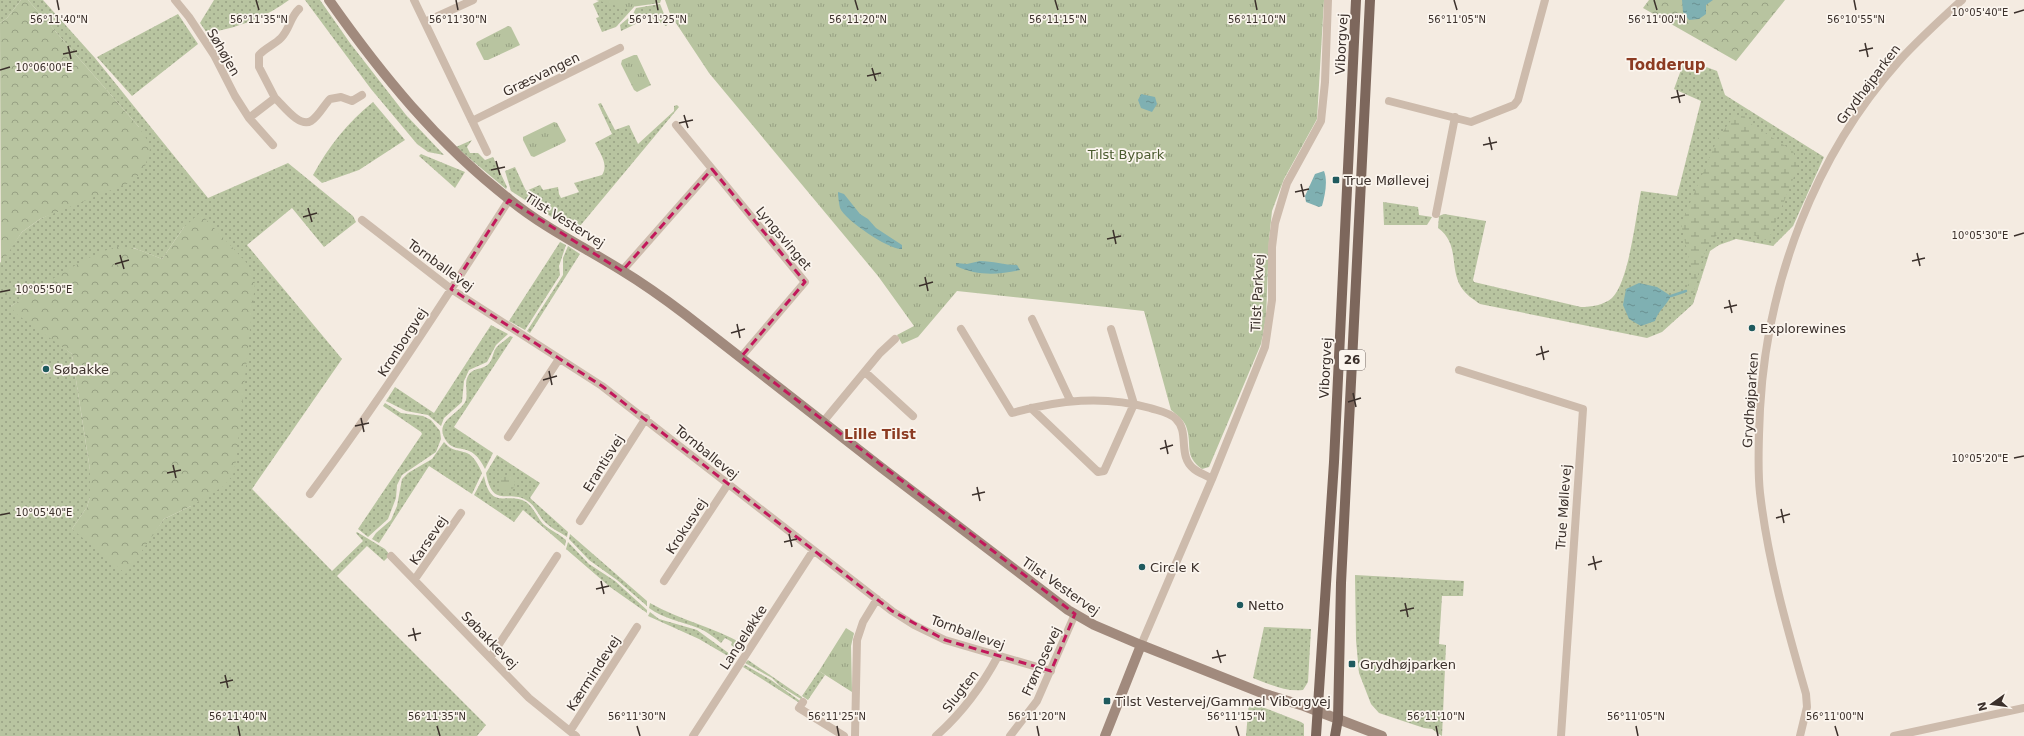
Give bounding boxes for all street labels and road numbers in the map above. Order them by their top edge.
street label: Viborgvej [1332,13,1351,75]
street label: Søhøjen [204,26,243,79]
street label: Grydhøjparken [1834,41,1903,127]
street label: Græsvangen [500,49,582,99]
street label: Tilst Vestervej [521,189,607,251]
street label: Lyngsvinget [753,204,814,273]
street label: Tornballevej [404,236,477,294]
street label: Tilst Parkvej [1248,254,1267,333]
street label: Kronborgvej [375,305,430,379]
street label: Viborgvej [1316,337,1335,399]
road number: 26 [1339,350,1365,370]
street label: Grydhøjparken [1740,352,1761,448]
street label: Tornballevej [671,421,742,483]
street label: Erantisvej [580,432,627,495]
street label: True Møllevej [1553,464,1574,551]
street label: Krokusvej [663,496,710,557]
street label: Karsevej [407,513,450,568]
street label: Tilst Vestervej [1018,554,1102,619]
street label: Langeløkke [717,602,770,672]
street label: Søbakkevej [458,608,521,672]
street label: Tornballevej [928,612,1007,653]
street label: Frømosevej [1019,624,1064,698]
street label: Kærmindevej [564,633,623,714]
street label: Slugten [939,667,982,716]

